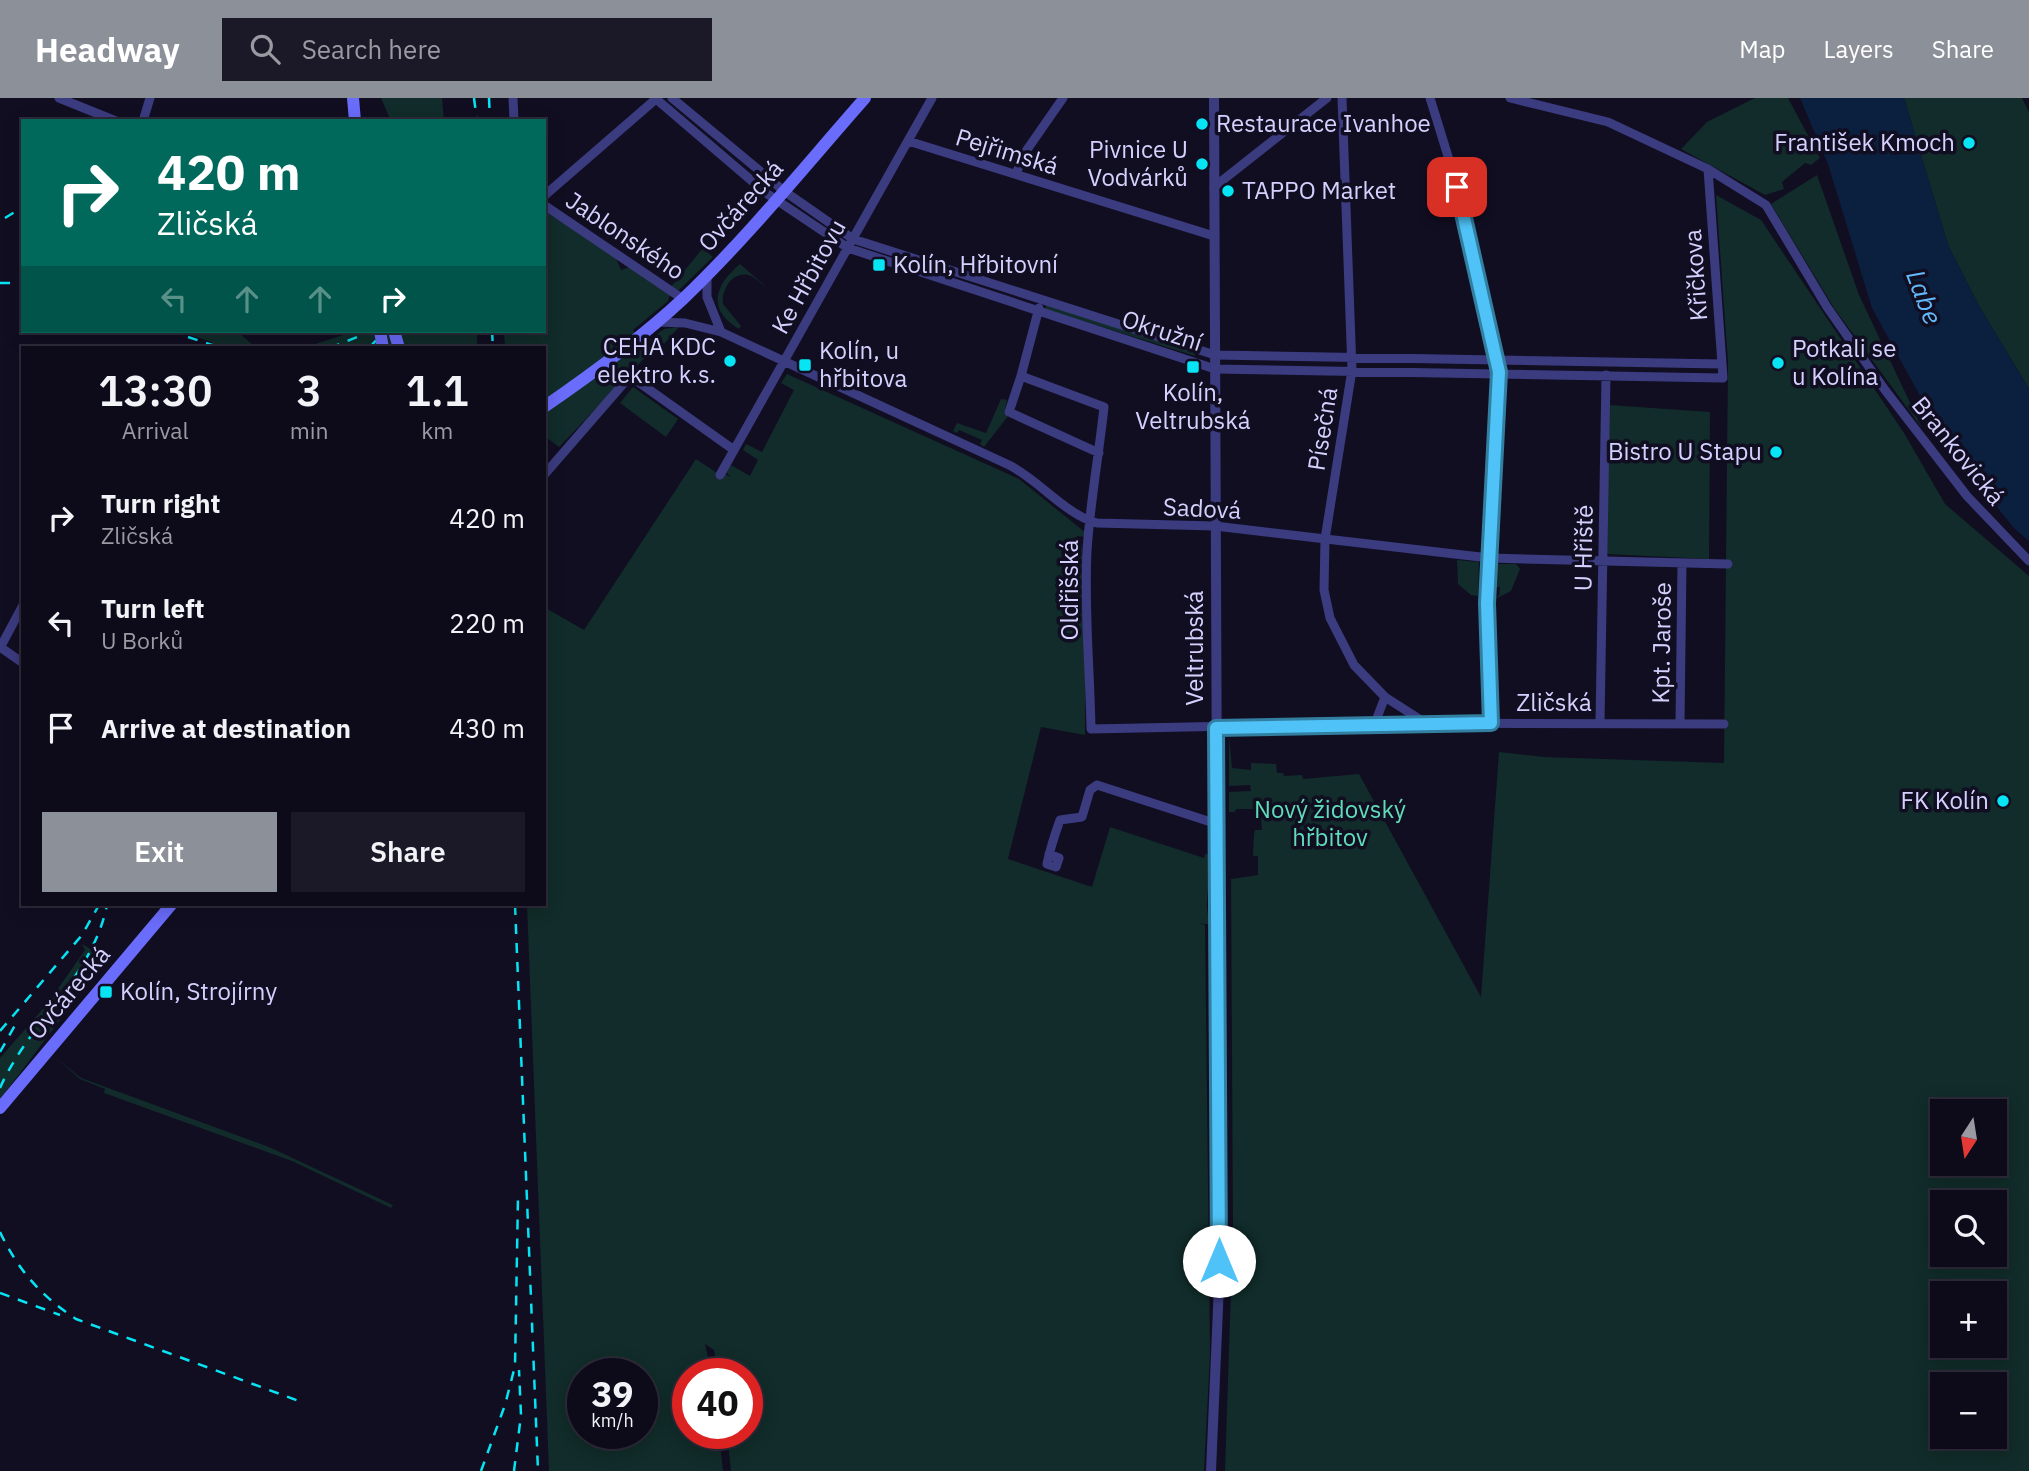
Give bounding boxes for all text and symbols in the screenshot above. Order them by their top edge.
search box [222,18,712,81]
text: Headway [35,28,180,71]
icon: search [246,30,284,68]
text: Search here [302,32,441,66]
text: Map [1739,33,1786,65]
text: Layers [1824,33,1894,65]
text: Share [1932,33,1994,65]
place label: Restaurace Ivanhoe [1216,107,1431,139]
marker: Restaurace Ivanhoe [1194,116,1210,132]
street label: Pejřimská [952,120,1063,182]
place label: František Kmoch [1774,126,1955,158]
place label: Pivnice U Vodvárků [1087,133,1188,193]
marker: František Kmoch [1961,135,1977,151]
text: 420 m [157,140,301,203]
icon: right [42,147,133,238]
street label: Ovčárecká [691,153,790,258]
marker: Pivnice U Vodvárků [1194,156,1210,172]
pin [1427,157,1487,217]
icon: arrive [1438,168,1476,206]
place label: TAPPO Market [1242,174,1396,206]
marker: TAPPO Market [1220,183,1236,199]
street label: Jablonského [560,184,691,287]
text: Zličská [157,202,258,244]
street label: Ke Hřbitovu [764,214,853,339]
street label: Křičkova [1676,228,1714,322]
place label: Kolín, Hřbitovní [893,248,1058,280]
marker: Kolín, Hřbitovní [871,257,887,273]
water label: Labe [1899,265,1951,329]
icon: left [155,280,193,318]
icon: ahead [228,280,266,318]
icon: ahead [301,280,339,318]
icon: right [374,280,412,318]
street label: Okružní [1118,302,1207,358]
place label: CEHA KDC elektro k.s. [597,330,716,390]
place label: Potkali se u Kolína [1792,332,1896,392]
place label: Kolín, u hřbitova [819,334,908,394]
marker: CEHA KDC elektro k.s. [722,353,738,369]
marker: Potkali se u Kolína [1770,355,1786,371]
marker: Kolín, u hřbitova [797,357,813,373]
marker: Kolín, Veltrubská [1185,359,1201,375]
text: 13:30 [98,363,212,418]
text: 3 [296,363,322,418]
text: 1.1 [406,363,469,418]
place label: Kolín, Veltrubská [1135,376,1251,436]
street label: Písečná [1300,385,1344,473]
street label: Brankovická [1905,389,2013,512]
text: Arrival [122,415,189,445]
text: min [290,415,329,445]
text: km [421,415,453,445]
place label: Bistro U Stapu [1608,435,1762,467]
marker: Bistro U Stapu [1768,444,1784,460]
text: Turn right [101,486,220,520]
street label: Sadová [1162,490,1242,526]
icon: right [42,499,80,537]
text: 420 m [449,501,525,535]
street label: U Hřiště [1566,504,1600,592]
text: Zličská [101,520,173,550]
street label: Oldřišská [1053,539,1085,640]
street label: Kpt. Jaroše [1644,582,1678,704]
street label: Veltrubská [1178,590,1210,706]
text: Turn left [101,591,204,625]
icon: left [42,604,80,642]
text: 220 m [449,606,525,640]
text: U Borků [101,625,183,655]
street label: Zličská [1516,686,1592,718]
icon: arrive [42,709,80,747]
text: Arrive at destination [101,711,351,745]
text: 430 m [449,711,525,745]
place label: FK Kolín [1900,784,1989,816]
park label: Nový židovský hřbitov [1254,793,1406,853]
marker: FK Kolín [1995,793,2011,809]
button: Exit [42,812,277,892]
button: Share [291,812,525,892]
street label: Ovčárecká [20,939,117,1046]
place label: Kolín, Strojírny [120,975,277,1007]
marker: Kolín, Strojírny [98,984,114,1000]
north arrow [1930,1099,2007,1176]
map controls [1930,1099,2007,1449]
button: search [1930,1190,2007,1267]
position arrow [1182,1224,1256,1298]
button: + [1930,1281,2007,1358]
speed limit sign: 40 [672,1358,763,1449]
text: 39 [591,1371,634,1417]
button: − [1930,1372,2007,1449]
text: km/h [591,1409,634,1432]

